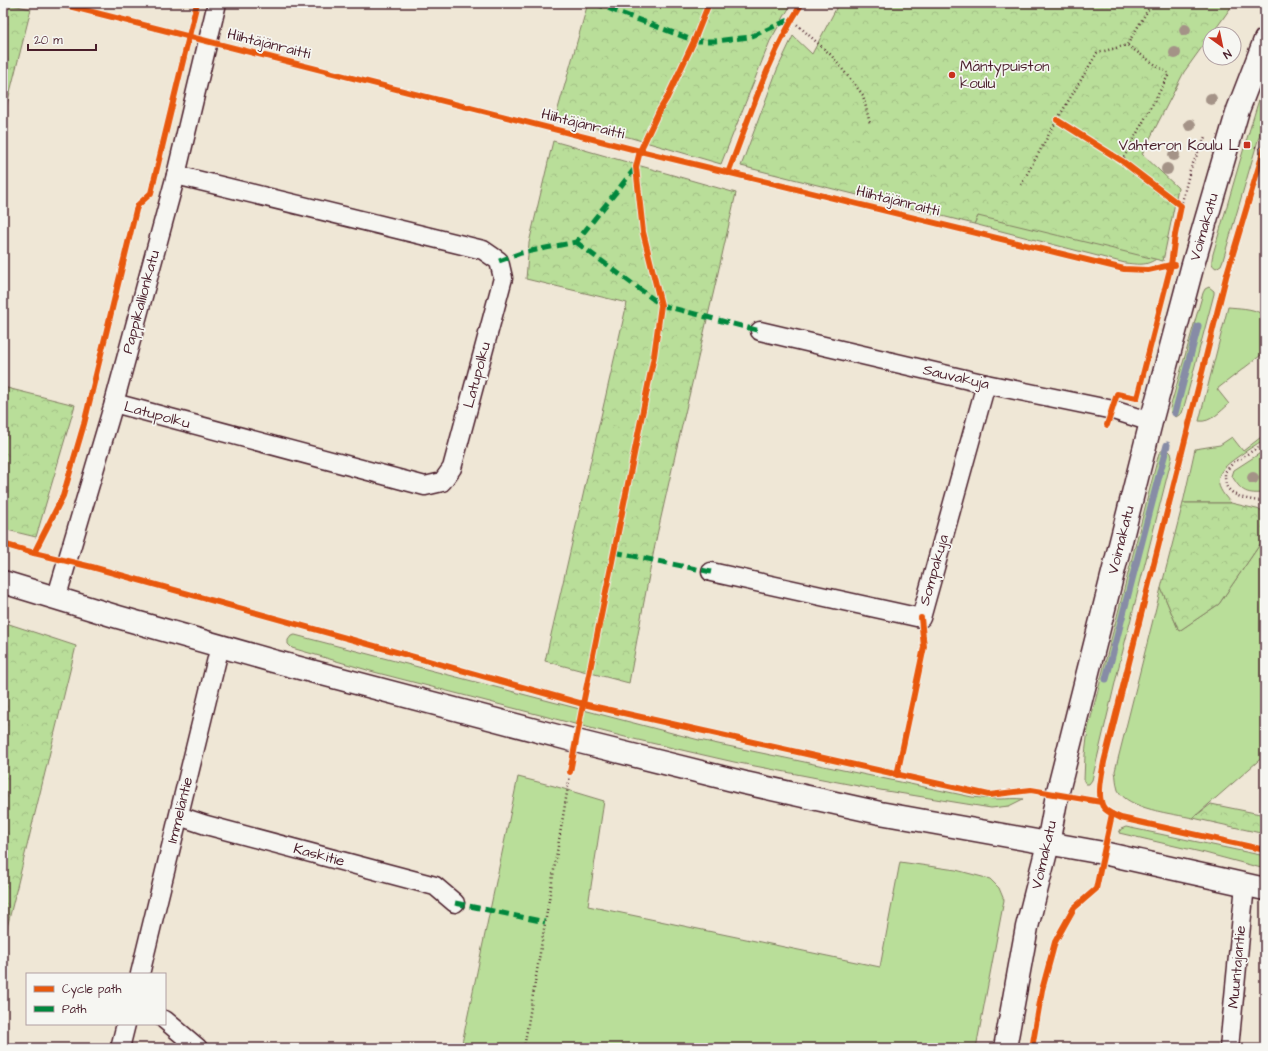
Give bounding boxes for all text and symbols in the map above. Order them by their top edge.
street label: Hiihtäjänraitti [225,24,314,65]
scale bar [28,26,96,52]
north arrow [1202,26,1242,66]
text: 20 m [34,32,63,49]
text: N [1220,46,1234,62]
place label: Mäntypuiston koulu [960,56,1050,94]
marker: Mäntypuiston koulu [947,70,957,80]
street label: Hiihtäjänraitti [539,104,628,145]
place label: Vahteron Koulu L [1119,135,1240,156]
marker: Vahteron Koulu L [1242,140,1252,150]
street label: Hiihtäjänraitti [854,181,943,222]
street label: Voimakatu [1184,190,1224,264]
street label: Pappikallionkatu [117,247,165,356]
street label: Latupolku [458,339,496,410]
street label: Sauvakuja [921,359,992,395]
street label: Latupolku [122,396,193,434]
street label: Voimakatu [1102,503,1140,576]
street label: Sompakuja [914,532,954,608]
street label: Immeläntie [162,775,198,845]
street label: Voimakatu [1026,818,1062,891]
street label: Kaskitie [291,838,347,872]
street label: Muuntajantie [1223,925,1251,1009]
legend [26,973,166,1025]
text: Cycle path [62,981,121,999]
text: Path [62,1001,87,1018]

